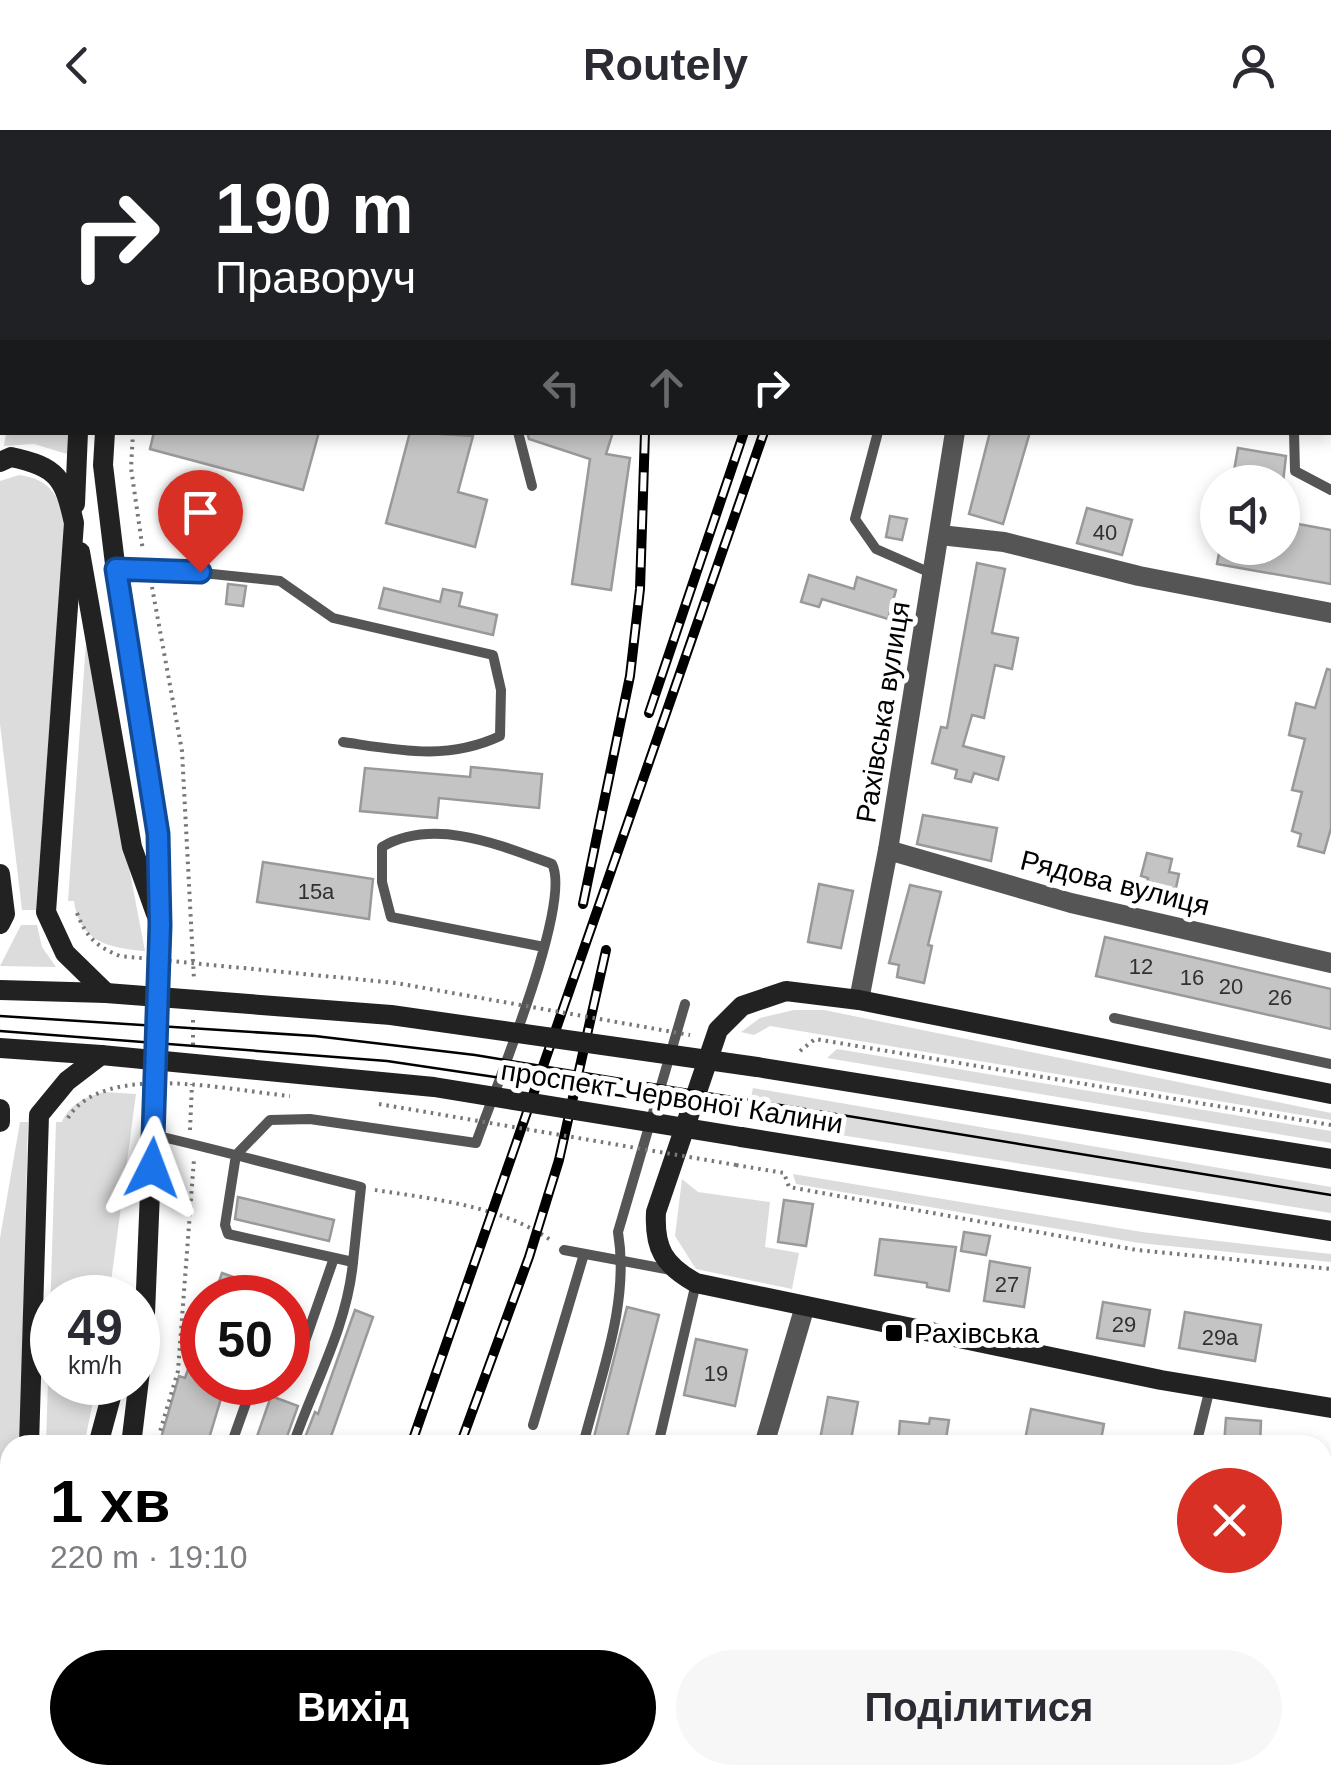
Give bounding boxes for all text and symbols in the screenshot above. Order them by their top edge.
icon: back [50,38,105,93]
icon: person [1226,38,1281,93]
text: Routely [583,39,748,90]
icon: right [50,170,180,300]
text: 190 m [215,170,413,248]
text: Праворуч [215,252,416,303]
icon: left [534,360,589,415]
icon: ahead [639,360,694,415]
icon: right [744,360,799,415]
map controls [1200,465,1300,565]
button: sound [1200,465,1300,565]
pin [158,470,243,573]
icon: arrive [173,485,228,540]
house number: 40 [1093,520,1117,545]
street label: Рахівська вулиця [850,599,916,825]
street label: Рядова вулиця [1017,845,1213,921]
house number: 15а [298,879,335,904]
house number: 12 [1129,954,1153,979]
house number: 16 [1180,965,1204,990]
house number: 20 [1219,974,1243,999]
house number: 26 [1268,985,1292,1010]
street label: проспект Червоної Калини [499,1055,845,1139]
position arrow [100,1116,204,1220]
house number: 27 [995,1272,1019,1297]
speed limit sign: 50 [180,1275,310,1405]
text: 49 [67,1300,123,1356]
house number: 29 [1112,1312,1136,1337]
place label: Рахівська [914,1318,1040,1349]
marker: Рахівська [883,1322,905,1344]
house number: 29а [1202,1325,1239,1350]
text: km/h [68,1351,122,1379]
house number: 19 [704,1361,728,1386]
text: 1 хв [50,1468,170,1535]
button: close [1177,1468,1282,1573]
text: 220 m · 19:10 [50,1539,247,1575]
button: Вихід [50,1650,656,1765]
button: Поділитися [676,1650,1282,1765]

